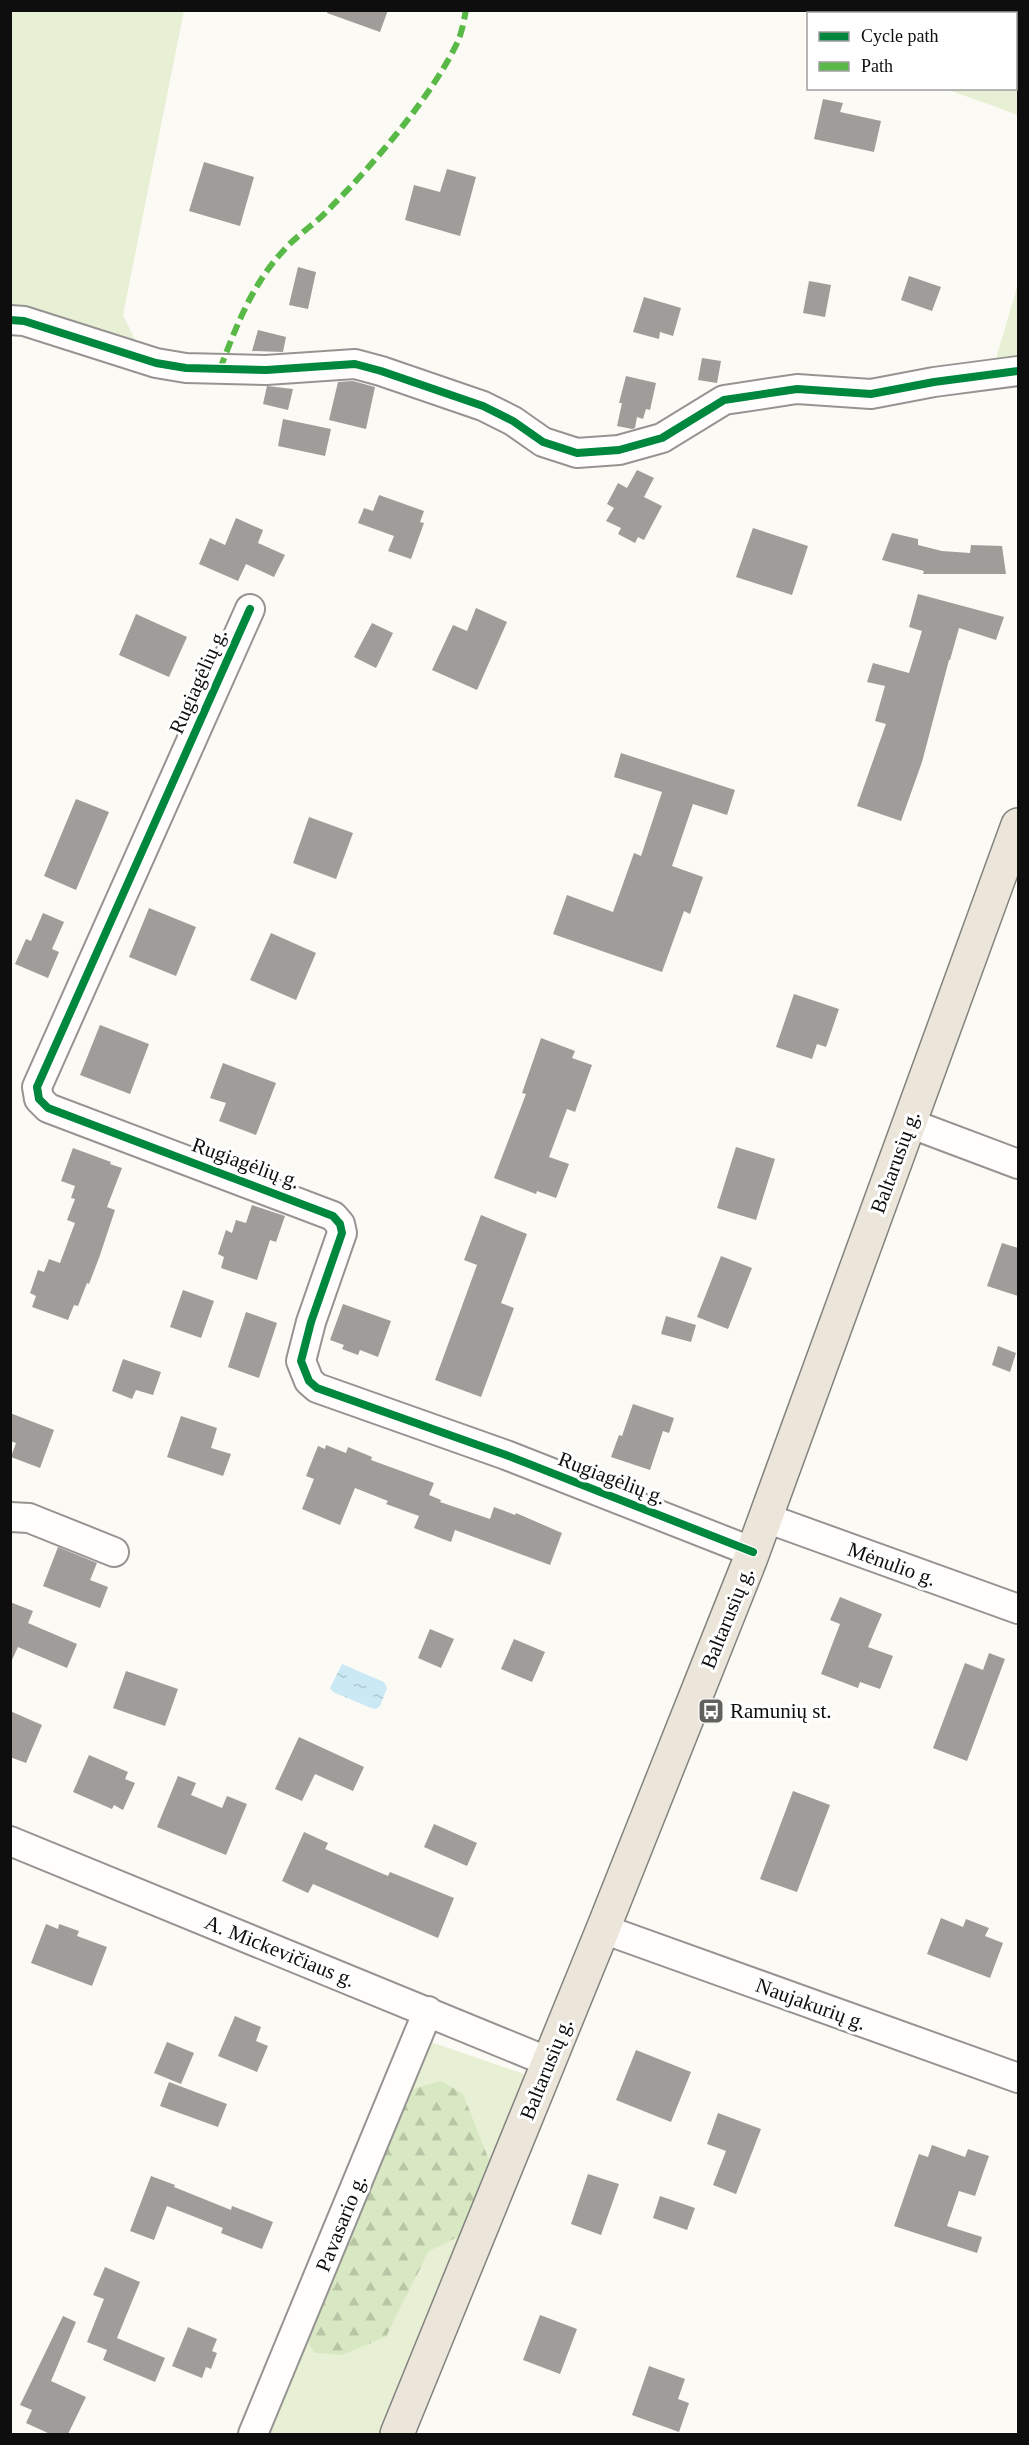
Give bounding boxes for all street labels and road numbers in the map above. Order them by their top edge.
street label: Rugiagėlių g. [164,624,232,738]
street label: Baltarusių g. [865,1107,925,1217]
street label: Rugiagėlių g. [189,1132,303,1194]
street label: Rugiagėlių g. [555,1447,669,1509]
street label: Mėnulio g. [845,1537,939,1591]
street label: Baltarusių g. [696,1564,758,1672]
street label: A. Mickevičiaus g. [201,1910,359,1992]
street label: Naujakurių g. [753,1973,869,2035]
street label: Baltarusių g. [515,2015,577,2123]
street label: Pavasario g. [311,2171,371,2275]

